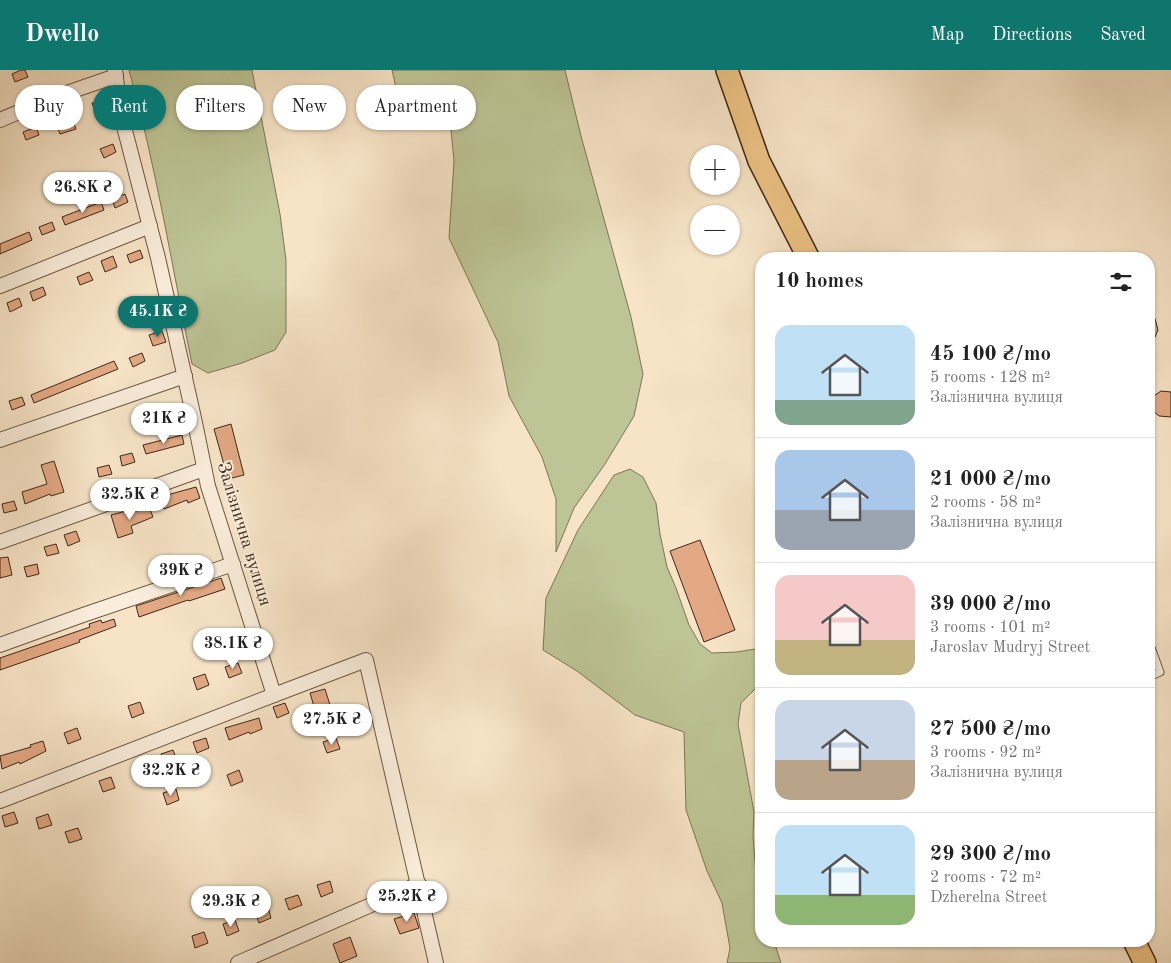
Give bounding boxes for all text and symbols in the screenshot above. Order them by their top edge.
text: Dwello [25,23,99,47]
text: Map [931,26,964,44]
text: Directions [992,26,1072,44]
text: Saved [1100,26,1146,44]
chip: Buy [15,85,83,130]
chip: Rent [93,85,166,130]
chip: Filters [176,85,263,130]
chip: New [273,85,346,130]
chip: Apartment [356,85,476,130]
map controls [690,145,740,255]
button: + [690,145,740,195]
pin: 26.8K ₴ [37,172,129,214]
text: 26.8K ₴ [54,180,112,196]
button: − [690,205,740,255]
icon: filters [1107,268,1135,296]
text: 10 homes [775,271,863,292]
pin: 45.1K ₴ [112,296,204,338]
text: 45.1K ₴ [129,304,187,320]
text: 45 100 ₴/mo [930,344,1051,365]
icon: home [815,345,875,405]
text: 5 rooms · 128 m² [930,370,1050,386]
text: Залізнична вулиця [930,390,1063,406]
pin: 21K ₴ [129,402,199,445]
text: 21K ₴ [142,411,186,427]
street label: Залізнична вулиця [214,460,274,608]
text: 21 000 ₴/mo [930,469,1051,490]
icon: home [815,470,875,530]
pin: 32.5K ₴ [84,478,176,521]
text: 32.5K ₴ [101,487,159,503]
text: 2 rooms · 58 m² [930,495,1041,511]
text: Залізнична вулиця [930,515,1063,531]
pin: 39K ₴ [146,554,216,597]
text: 39K ₴ [159,563,203,579]
text: 39 000 ₴/mo [930,594,1051,615]
icon: home [815,595,875,655]
text: 3 rooms · 101 m² [930,620,1050,636]
pin: 38.1K ₴ [187,628,279,670]
text: 38.1K ₴ [204,636,262,652]
text: Jaroslav Mudryj Street [930,640,1090,656]
pin: 27.5K ₴ [286,704,378,746]
text: 27.5K ₴ [303,712,361,728]
text: 27 500 ₴/mo [930,719,1051,740]
icon: home [815,720,875,780]
text: 3 rooms · 92 m² [930,745,1041,761]
pin: 32.2K ₴ [125,754,217,797]
text: 32.2K ₴ [142,763,200,779]
text: Залізнична вулиця [930,765,1063,781]
text: 29 300 ₴/mo [930,844,1051,865]
icon: home [815,845,875,905]
text: 2 rooms · 72 m² [930,870,1041,886]
pin: 25.2K ₴ [361,880,453,923]
pin: 29.3K ₴ [185,886,277,928]
text: 25.2K ₴ [378,889,436,905]
text: Dzherelna Street [930,890,1047,906]
text: 29.3K ₴ [202,894,260,910]

